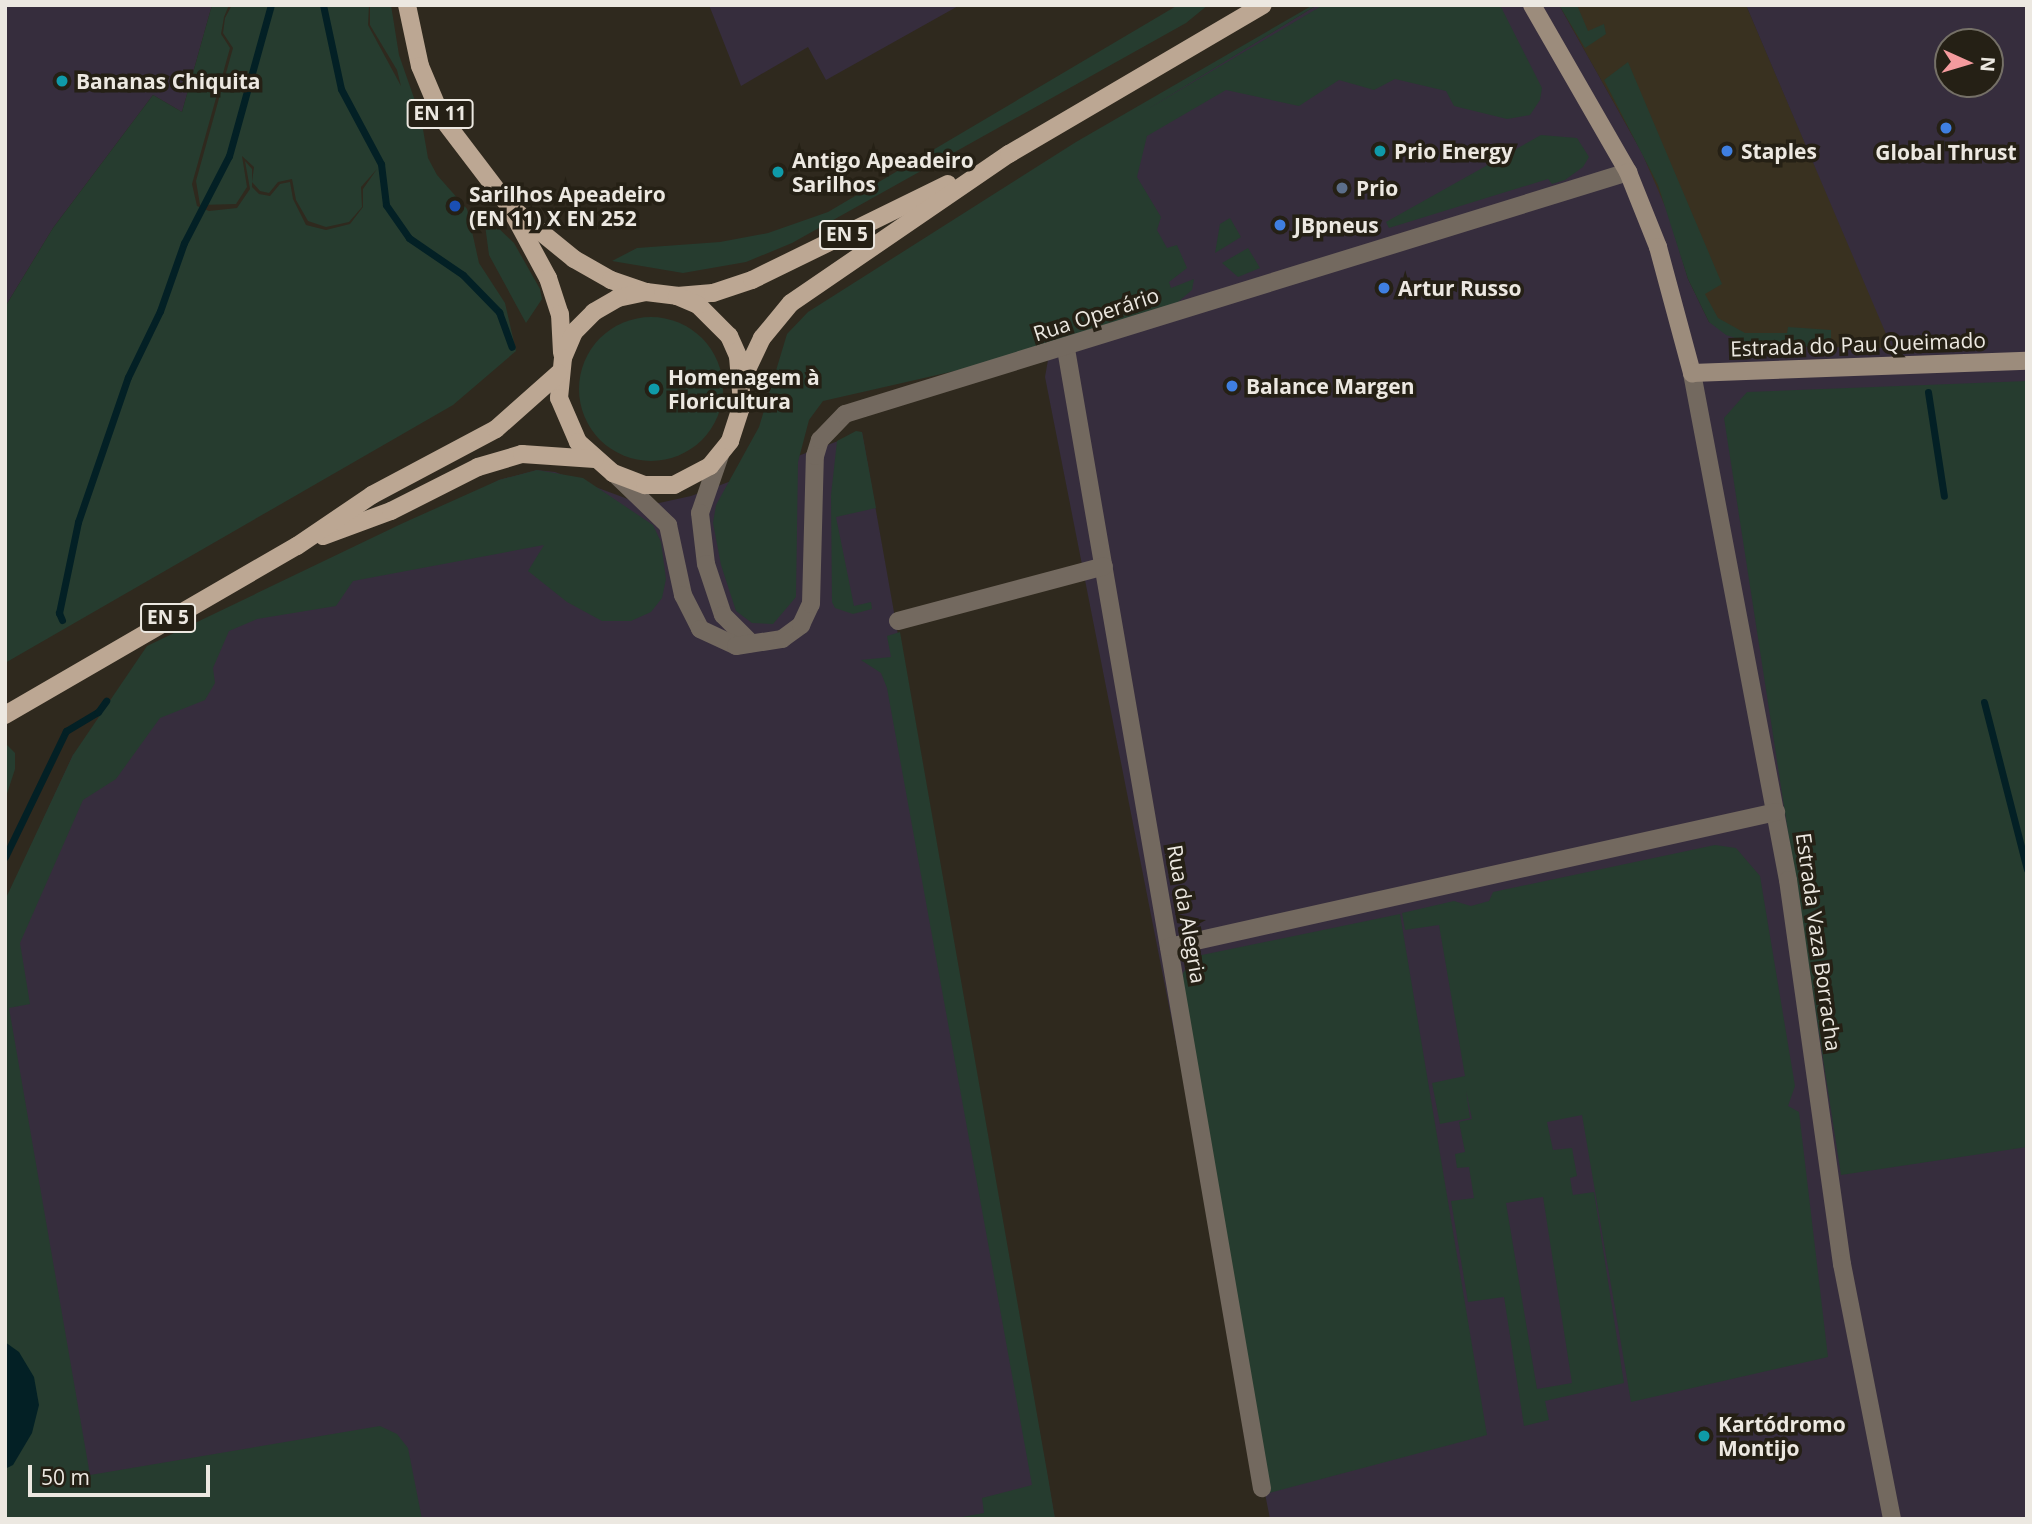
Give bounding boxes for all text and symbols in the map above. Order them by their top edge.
north arrow [1934,28,2004,98]
text: N [1974,56,2001,73]
place label: Bananas Chiquita [76,68,261,94]
marker: Bananas Chiquita [54,73,70,89]
road number: EN 11 [405,98,475,130]
marker: Global Thrust [1938,120,1954,136]
place label: Prio Energy [1394,138,1513,164]
place label: Staples [1741,138,1817,164]
place label: Global Thrust [1875,139,2017,165]
marker: Prio Energy [1372,143,1388,159]
marker: Staples [1719,143,1735,159]
place label: Antigo Apeadeiro Sarilhos [792,147,974,197]
marker: Antigo Apeadeiro Sarilhos [770,164,786,180]
place label: Prio [1356,175,1398,201]
marker: Prio [1334,180,1350,196]
place label: Sarilhos Apeadeiro (EN 11) X EN 252 [469,181,666,231]
marker: Sarilhos Apeadeiro (EN 11) X EN 252 [447,198,463,214]
place label: JBpneus [1294,212,1379,238]
marker: JBpneus [1272,217,1288,233]
road number: EN 5 [819,219,875,250]
place label: Artur Russo [1398,275,1521,301]
marker: Artur Russo [1376,280,1392,296]
street label: Rua Operário [1030,282,1162,346]
street label: Estrada do Pau Queimado [1730,327,1986,361]
place label: Homenagem à Floricultura [668,364,820,414]
place label: Balance Margen [1246,373,1414,399]
marker: Balance Margen [1224,378,1240,394]
marker: Homenagem à Floricultura [646,381,662,397]
road number: EN 5 [140,603,196,634]
street label: Estrada Vaza Borracha [1791,831,1847,1053]
street label: Rua da Alegria [1162,843,1212,985]
place label: Kartódromo Montijo [1718,1411,1846,1461]
marker: Kartódromo Montijo [1696,1428,1712,1444]
scale bar [32,1450,214,1494]
text: 50 m [41,1463,90,1491]

